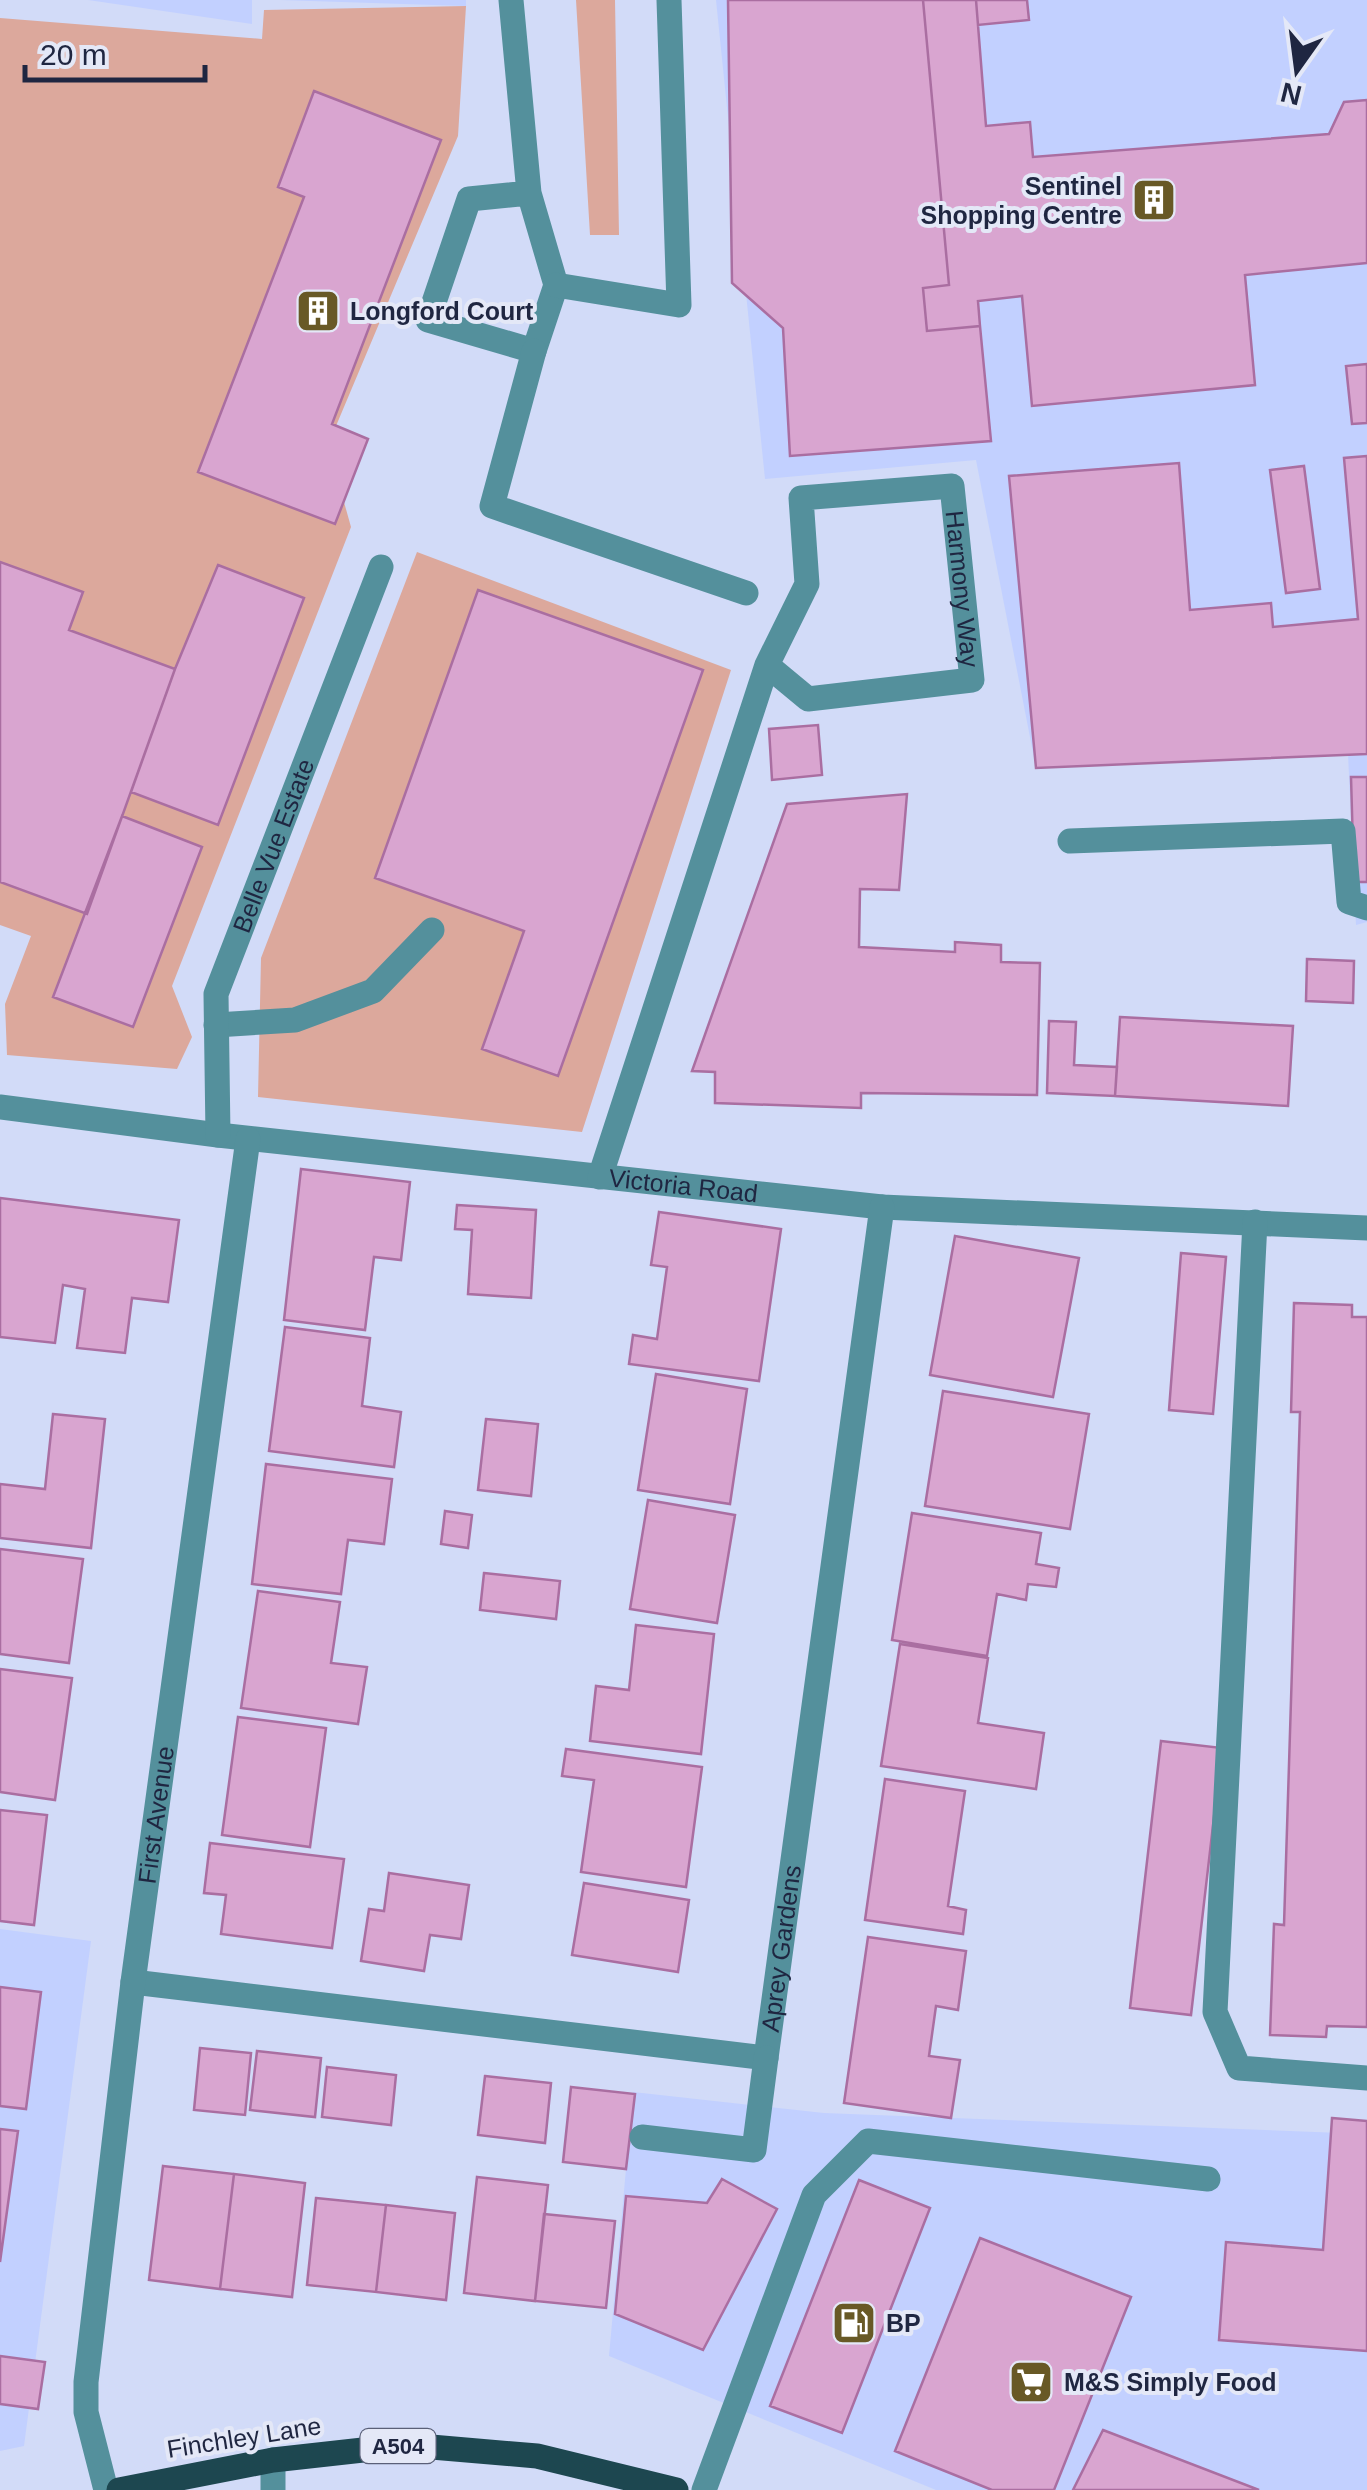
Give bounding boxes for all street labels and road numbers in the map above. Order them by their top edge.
street label: Harmony Way [941,509,985,669]
street label: Belle Vue Estate [227,755,320,937]
street label: Victoria Road [608,1163,759,1207]
street label: First Avenue [133,1744,179,1885]
street label: Aprey Gardens [756,1863,806,2034]
street label: Finchley Lane [165,2411,323,2463]
road number: A504 [360,2429,436,2463]

